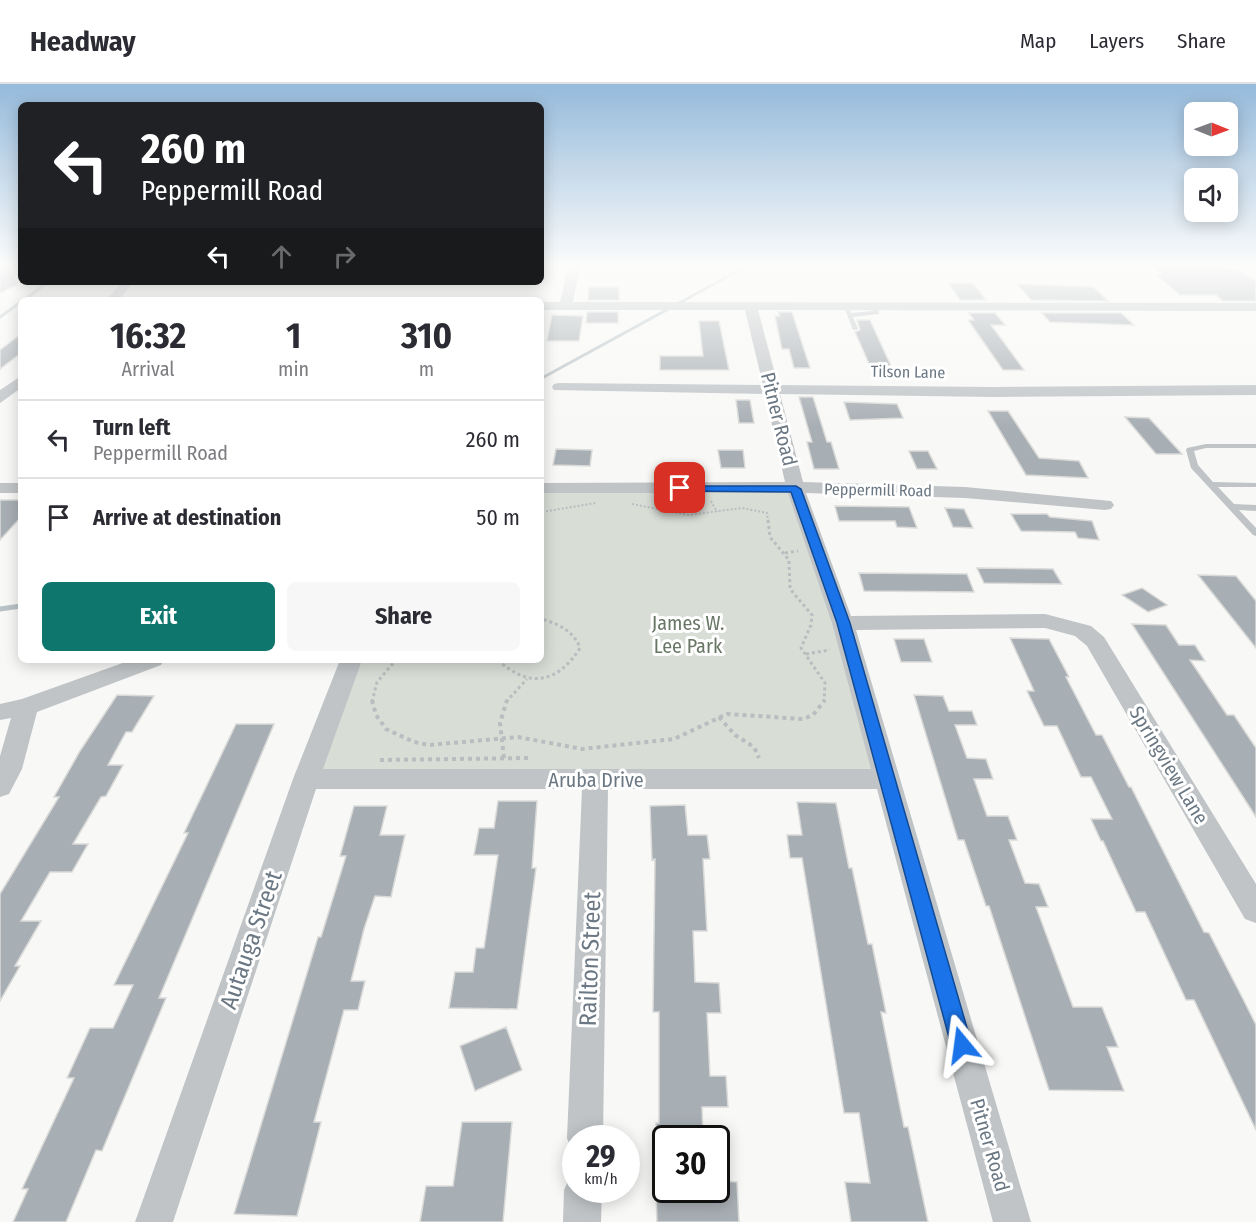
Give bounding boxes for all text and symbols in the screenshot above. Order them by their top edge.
text: Headway [30,25,136,58]
text: Map [1020,28,1056,54]
text: Layers [1089,28,1144,54]
text: Share [1177,28,1226,54]
north arrow [1184,102,1238,156]
map controls [1184,102,1238,222]
text: 260 m [141,124,246,174]
icon: left [42,126,120,204]
button: sound [1184,168,1238,222]
text: Peppermill Road [141,175,323,207]
icon: left [202,240,235,273]
icon: ahead [265,240,298,273]
icon: right [328,240,361,273]
text: 16:32 [110,314,186,358]
text: 1 [286,314,301,358]
text: 310 [401,314,452,358]
text: Arrival [122,357,175,381]
text: min [278,357,309,381]
text: m [419,357,434,381]
street label: Tilson Lane [871,362,945,382]
street label: Pitner Road [756,370,802,468]
text: Turn left [93,414,171,441]
icon: left [42,423,75,456]
text: 260 m [466,426,520,453]
text: Peppermill Road [93,441,228,465]
pin [654,462,705,513]
icon: arrive [663,471,696,504]
street label: Peppermill Road [824,480,932,500]
icon: arrive [42,501,75,534]
text: Arrive at destination [93,504,281,531]
text: 50 m [476,504,520,531]
button: Exit [42,582,275,651]
button: Share [287,582,520,651]
park label: James W. Lee Park [652,611,724,658]
street label: Springview Lane [1124,702,1214,828]
street label: Aruba Drive [548,768,644,792]
street label: Autauga Street [214,867,288,1013]
street label: Railton Street [574,891,606,1027]
position arrow [930,1013,994,1077]
street label: Pitner Road [965,1096,1015,1194]
speed limit sign: 30 [652,1125,730,1203]
text: 29 [586,1139,616,1175]
text: km/h [584,1170,618,1188]

